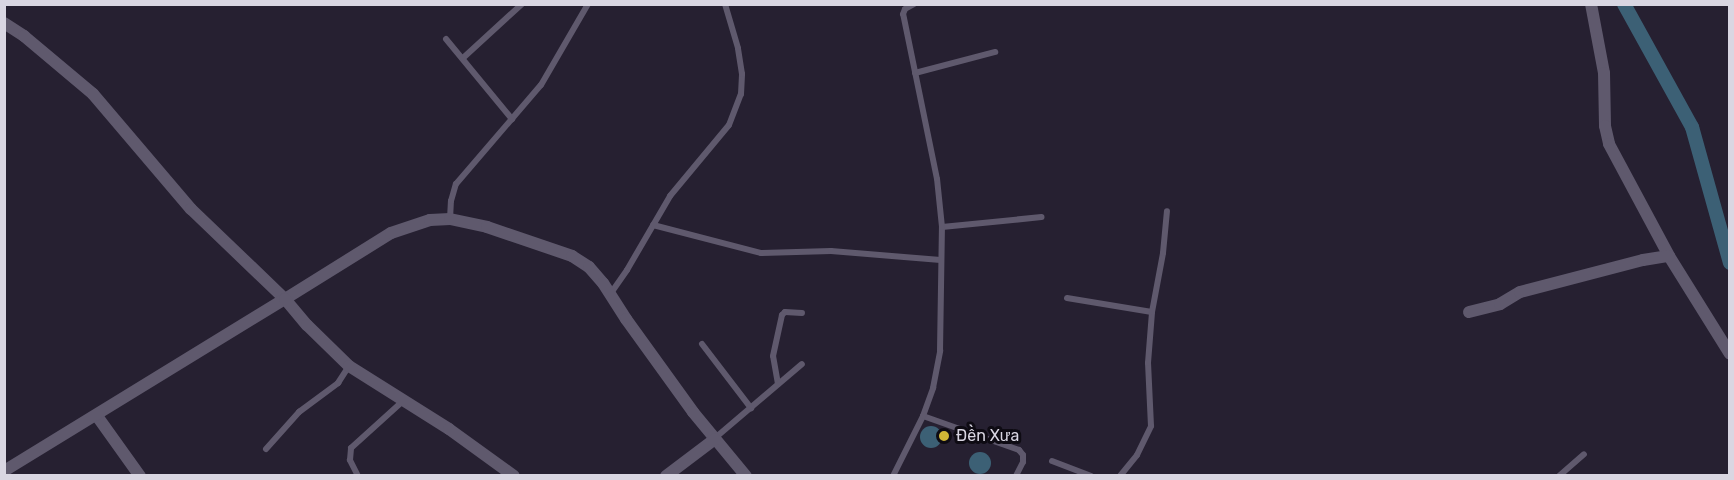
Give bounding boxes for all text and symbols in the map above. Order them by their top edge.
place label: Đền Xưa [956,426,1019,446]
marker: Đền Xưa [937,429,951,443]

